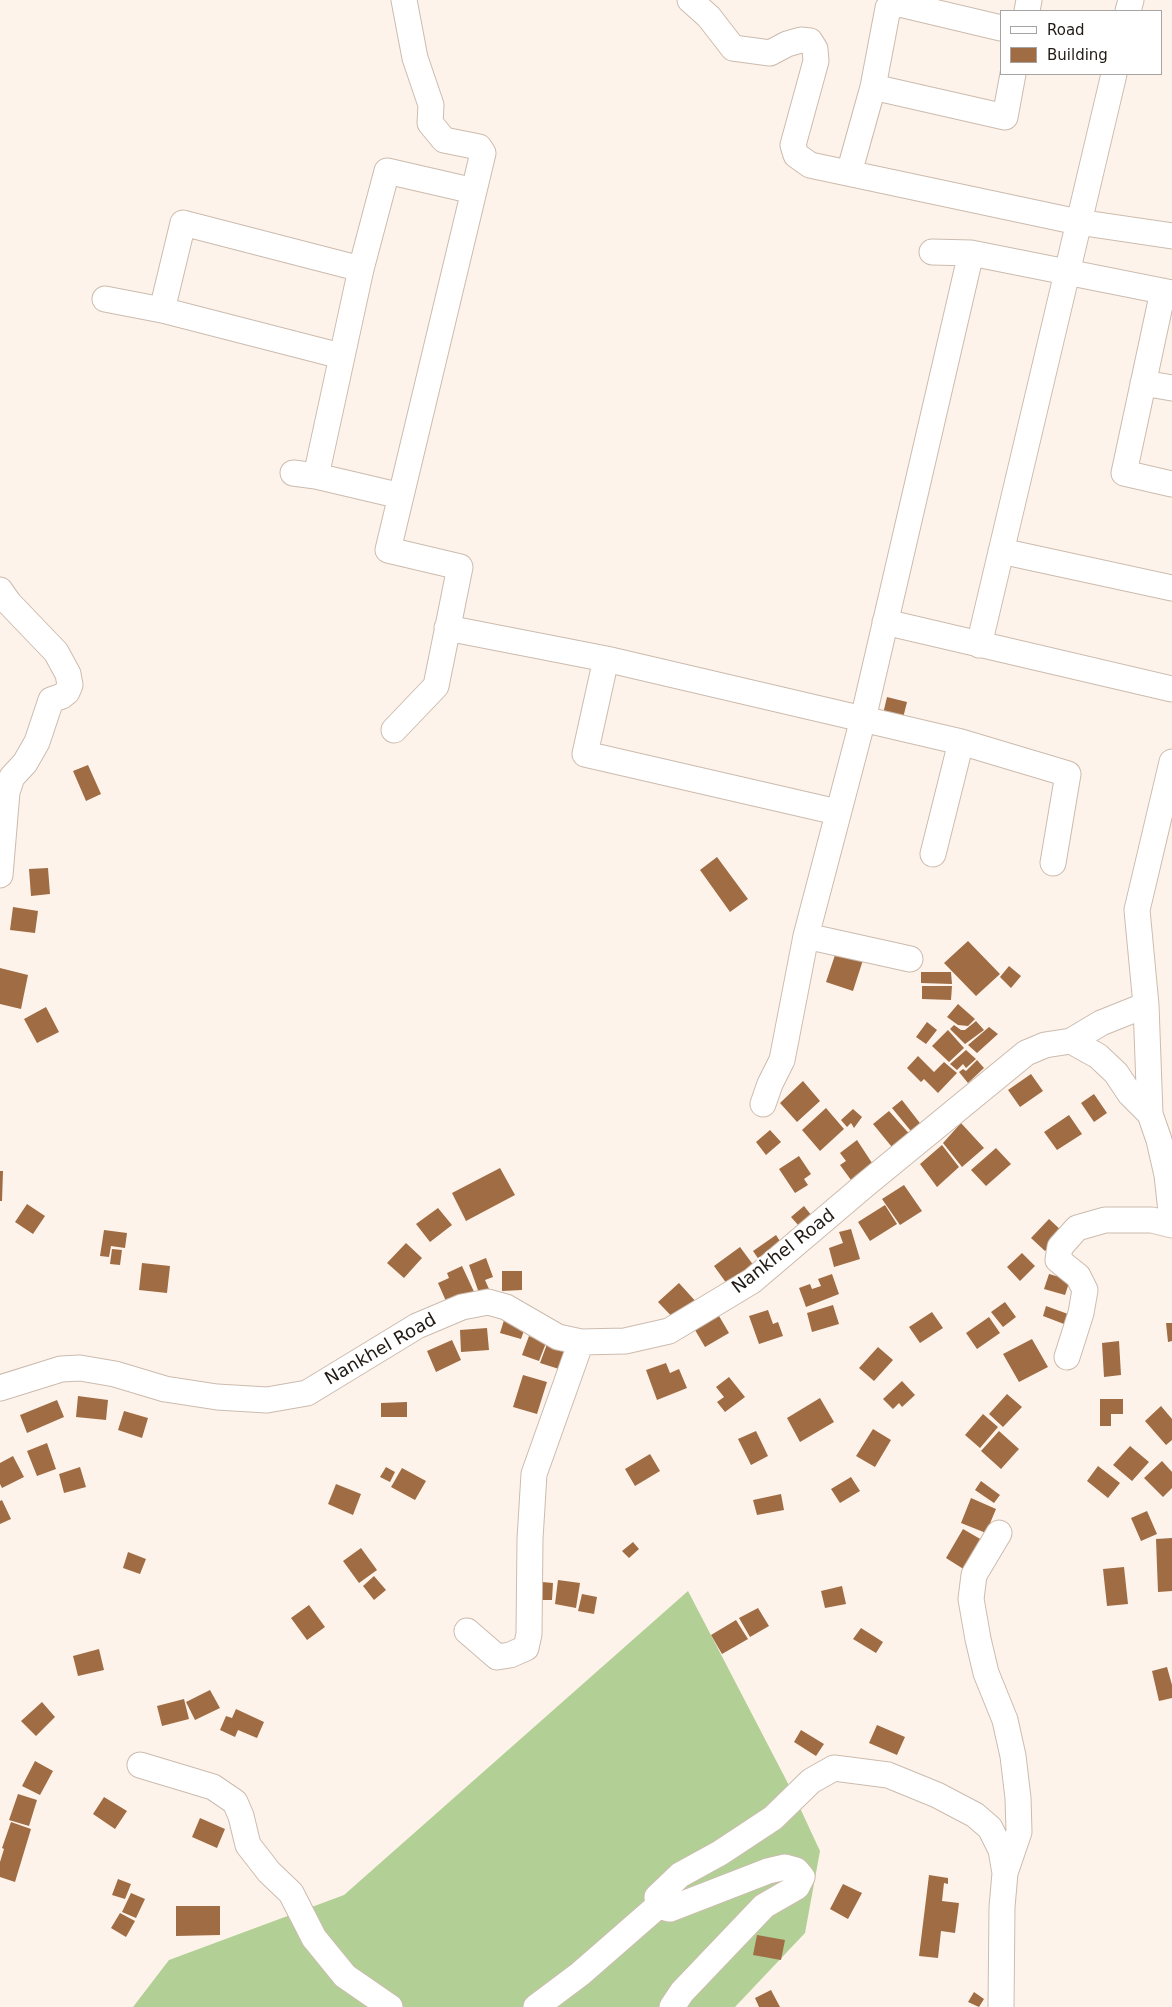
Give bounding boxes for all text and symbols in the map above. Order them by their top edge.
legend [1000,10,1162,75]
text: Road [1047,21,1085,39]
text: Building [1047,46,1108,64]
street label: Nankhel Road [728,1205,840,1299]
street label: Nankhel Road [322,1309,440,1391]

